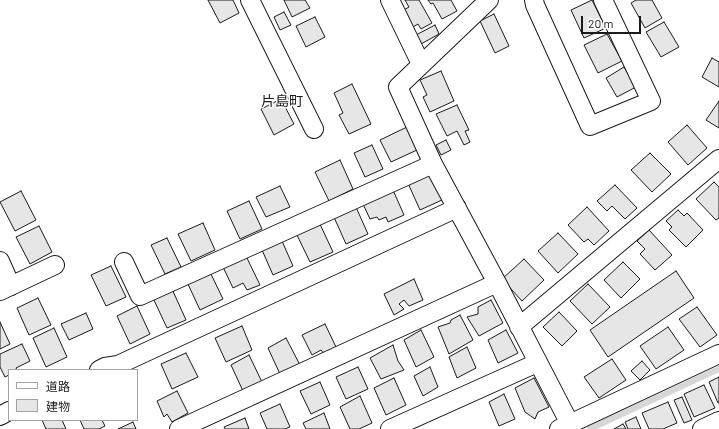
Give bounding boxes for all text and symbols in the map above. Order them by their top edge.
scale bar [583,8,643,34]
text: 20 m [588,16,614,30]
district label: 片島町 [261,93,303,109]
legend [8,369,138,421]
text: 道路 [46,379,70,393]
text: 建物 [46,399,70,413]

